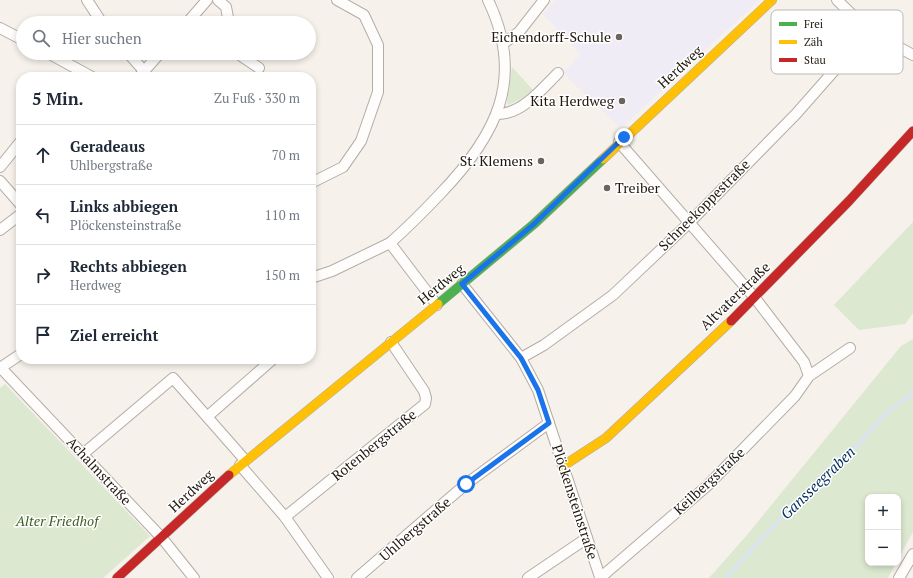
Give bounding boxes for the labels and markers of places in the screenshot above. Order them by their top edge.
place label: Eichendorff-Schule [491,27,611,46]
marker: Eichendorff-Schule [614,32,624,42]
place label: Kita Herdweg [530,91,615,110]
marker: Kita Herdweg [617,96,627,106]
place label: St. Klemens [460,151,533,170]
marker: St. Klemens [536,156,546,166]
place label: Treiber [615,178,661,197]
marker: Treiber [602,183,612,193]

